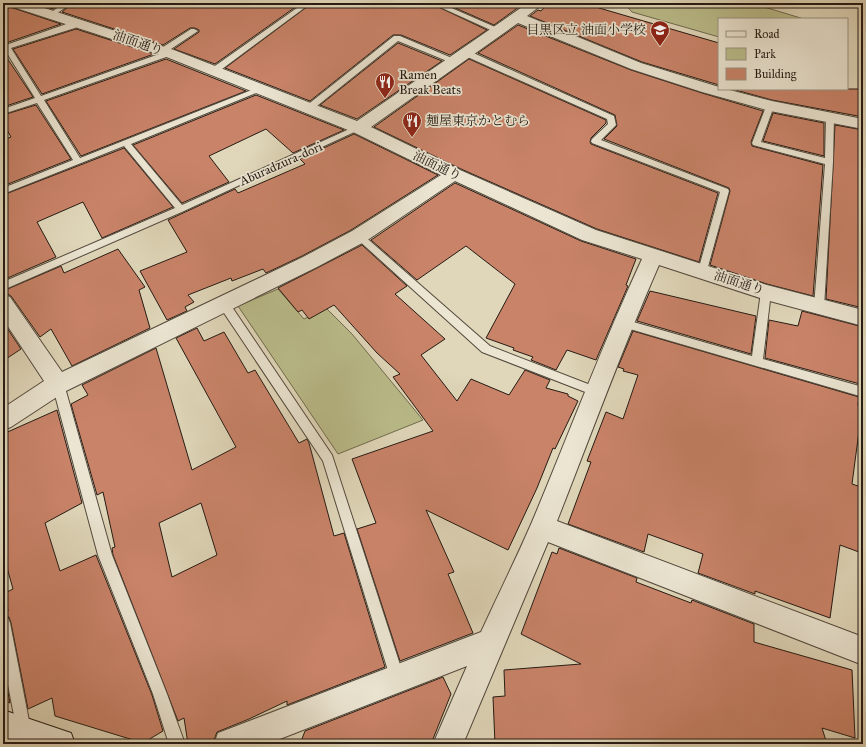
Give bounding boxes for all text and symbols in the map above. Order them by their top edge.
legend [718,18,848,90]
school or university icon: 目黒区立 油面小学校 [649,19,671,47]
place label: 目黒区立 油面小学校 [526,22,646,38]
street label: 油面通り [111,27,165,59]
text: Road [754,27,780,41]
text: Park [754,47,776,61]
place label: Ramen Break Beats [399,67,461,98]
text: Building [754,67,797,82]
restaurant icon: Ramen Break Beats [374,71,396,99]
restaurant icon: 麺屋東京かとむら [401,110,423,138]
place label: 麺屋東京かとむら [426,113,530,129]
street label: Aburadzura-dori [236,138,325,190]
street label: 油面通り [410,147,464,185]
street label: 油面通り [712,267,766,299]

